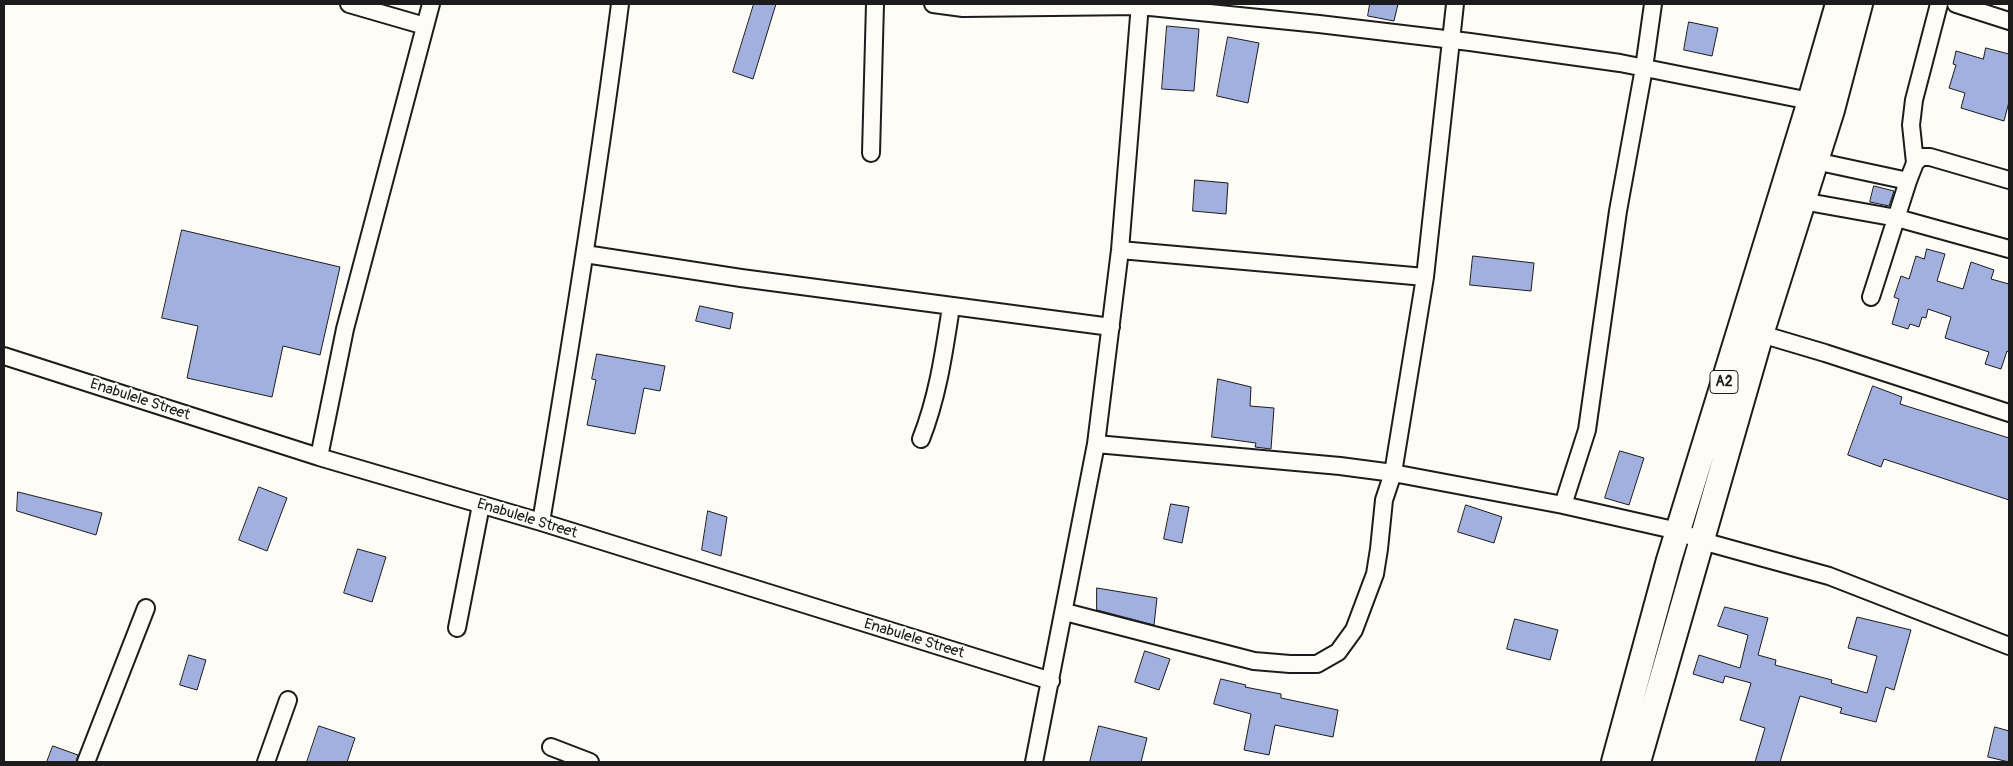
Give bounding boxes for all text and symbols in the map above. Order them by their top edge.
road number: A2 [1710,371,1738,394]
street label: Enabulele Street [88,375,192,425]
street label: Enabulele Street [475,495,579,543]
street label: Enabulele Street [862,615,966,663]

